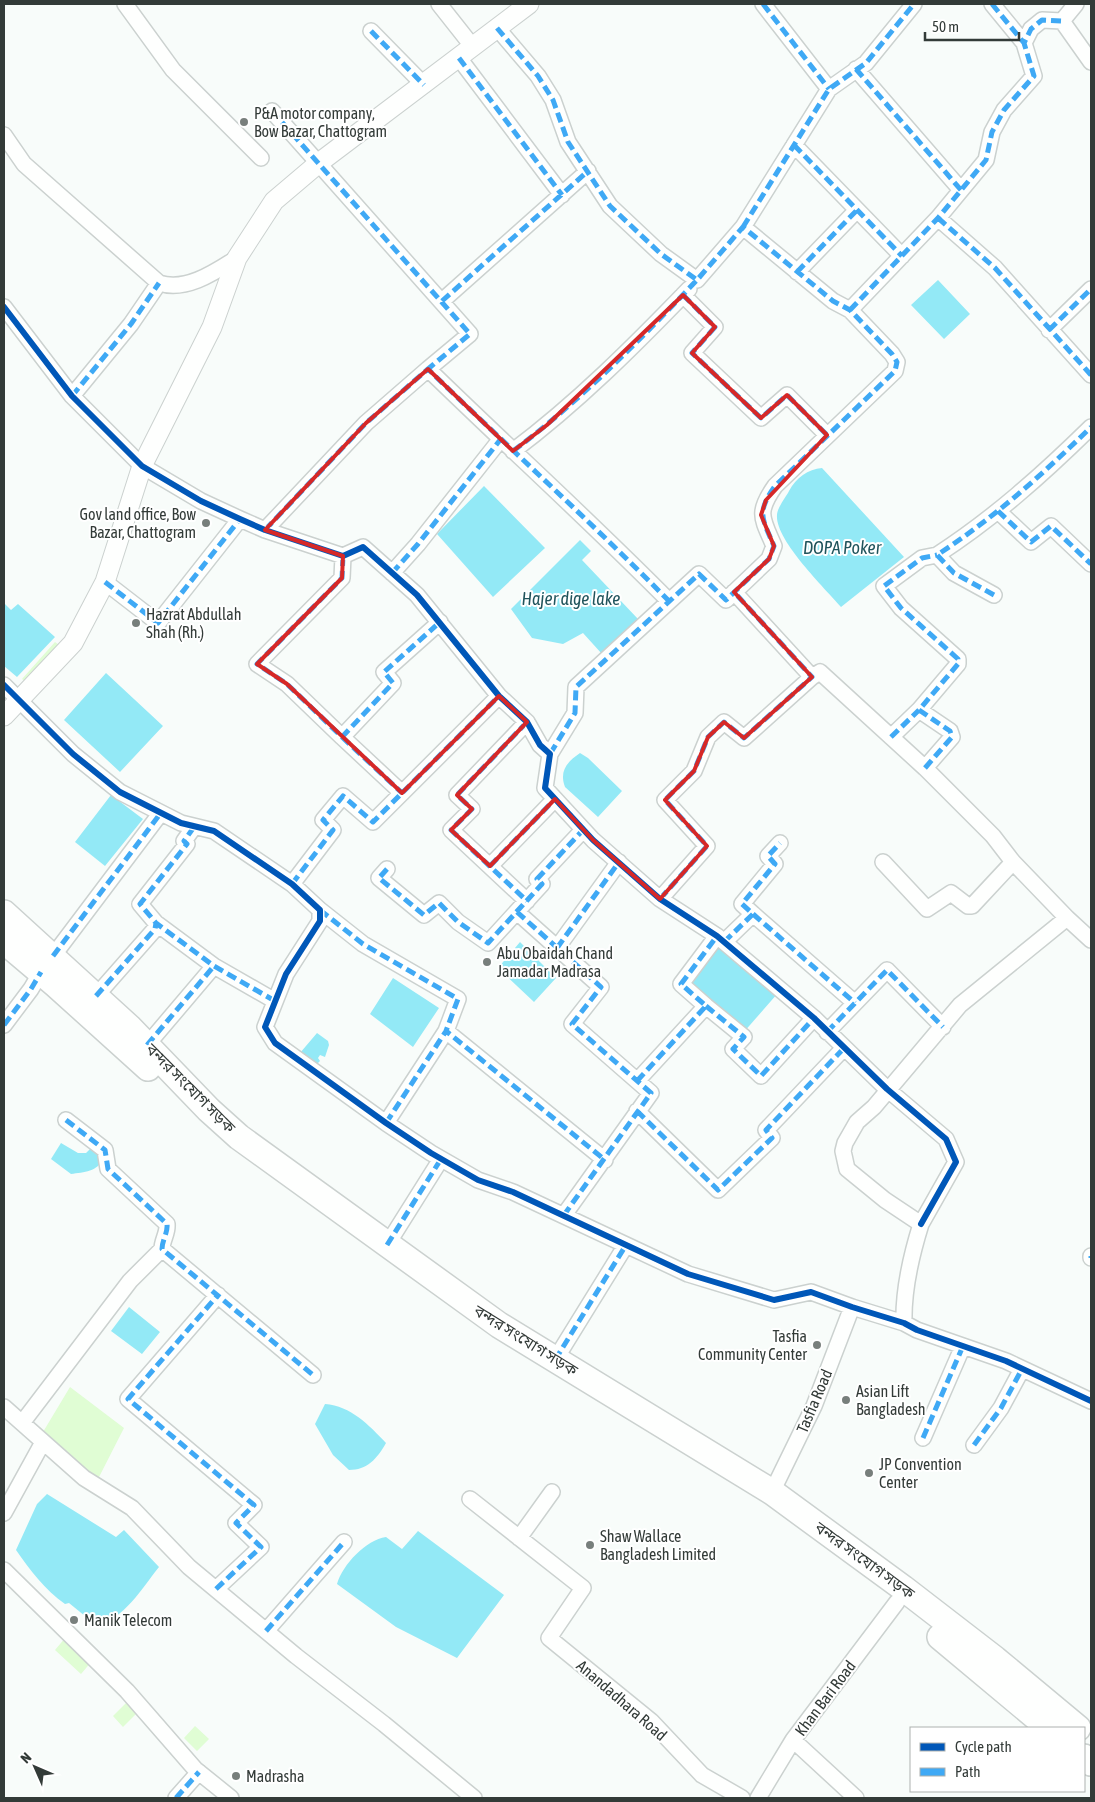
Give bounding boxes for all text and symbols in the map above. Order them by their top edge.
scale bar [925,10,1019,42]
text: 50 m [932,18,959,35]
place label: P&A motor company, Bow Bazar, Chattogram [254,104,387,141]
marker: P&A motor company, Bow Bazar, Chattogram [238,116,250,128]
place label: Gov land office, Bow Bazar, Chattogram [80,505,196,542]
marker: Gov land office, Bow Bazar, Chattogram [200,517,212,529]
water label: DOPA Poker [803,537,882,558]
water label: Hajer dige lake [522,588,620,609]
place label: Hazrat Abdullah Shah (Rh.) [146,605,242,642]
marker: Hazrat Abdullah Shah (Rh.) [130,617,142,629]
place label: Abu Obaidah Chand Jamadar Madrasa [497,944,613,980]
marker: Abu Obaidah Chand Jamadar Madrasa [481,956,493,968]
street label: বন্দর সংযোগ সড়ক [142,1039,240,1137]
street label: বন্দর সংযোগ সড়ক [470,1300,582,1380]
place label: Tasfia Community Center [698,1327,807,1364]
marker: Tasfia Community Center [811,1339,823,1351]
street label: Tasfia Road [793,1367,835,1435]
place label: Asian Lift Bangladesh [856,1382,926,1419]
marker: Asian Lift Bangladesh [840,1394,852,1406]
place label: JP Convention Center [879,1455,962,1491]
marker: JP Convention Center [863,1467,875,1479]
street label: বন্দর সংযোগ সড়ক [811,1517,919,1603]
place label: Shaw Wallace Bangladesh Limited [600,1527,716,1564]
marker: Shaw Wallace Bangladesh Limited [584,1539,596,1551]
place label: Manik Telecom [84,1611,172,1629]
marker: Manik Telecom [68,1614,80,1626]
street label: Anandadhara Road [573,1656,671,1744]
street label: Khan Bari Road [791,1657,859,1739]
legend [910,1727,1085,1792]
text: Cycle path [955,1738,1012,1755]
north arrow [10,1742,60,1792]
text: N [17,1749,34,1766]
text: Path [955,1763,981,1780]
place label: Madrasha [246,1767,304,1785]
marker: Madrasha [230,1770,242,1782]

